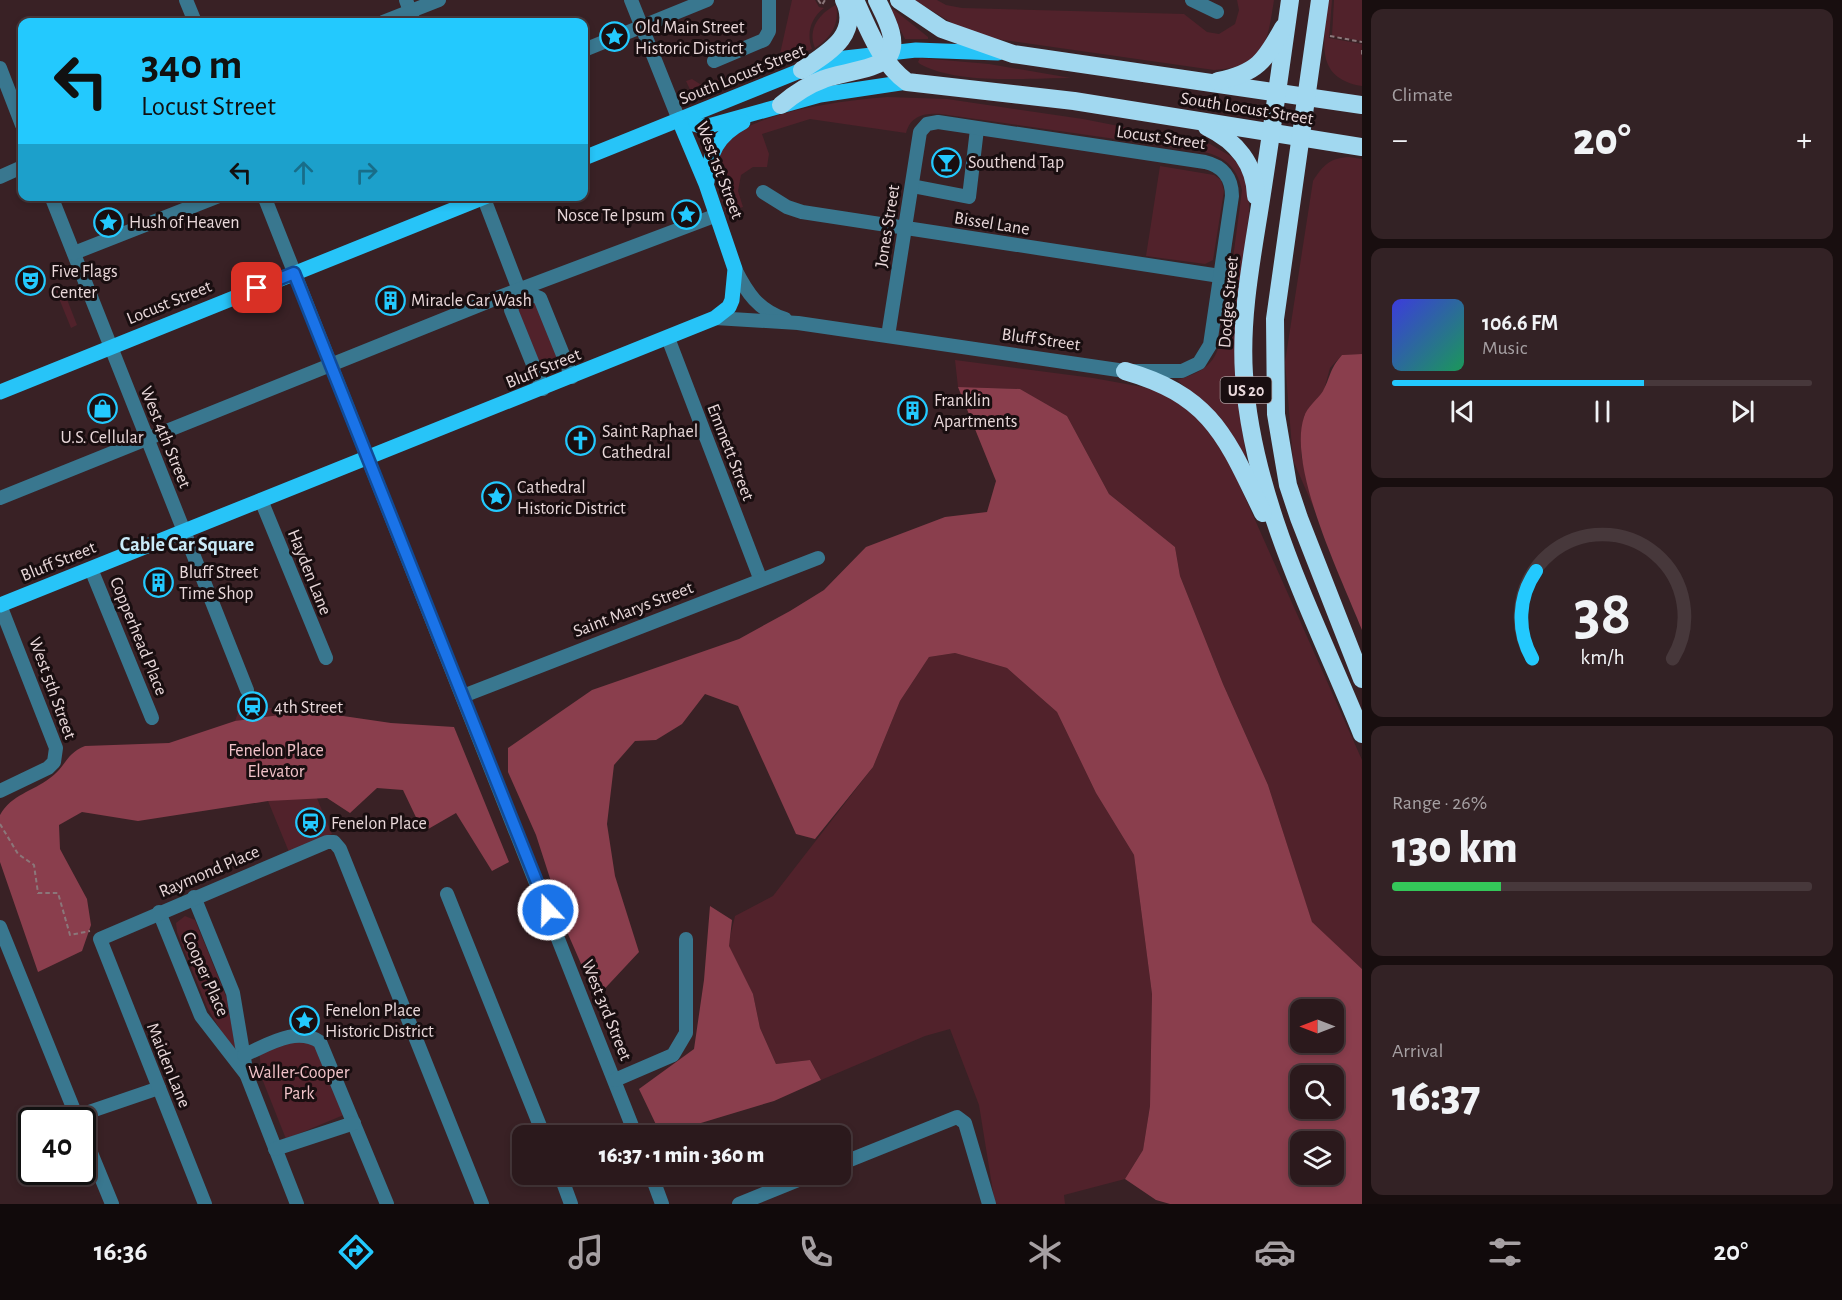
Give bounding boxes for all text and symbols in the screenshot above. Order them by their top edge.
place label: Old Main Street Historic District [635,19,745,58]
place icon: Old Main Street Historic District [598,21,630,53]
street label: South Locust Street [677,41,808,108]
icon: left [42,42,120,120]
text: 340 m [141,44,242,86]
text: Climate [1392,85,1453,105]
street label: South Locust Street [1179,90,1315,128]
text: Locust Street [141,93,276,120]
text: 20° [1573,118,1631,163]
street label: West 1st Street [692,119,746,222]
street label: Locust Street [1115,123,1207,153]
text: − [1392,124,1408,157]
text: + [1796,124,1812,157]
bar icon: Southend Tap [931,146,963,178]
place label: Southend Tap [968,154,1064,172]
icon: left [224,156,257,189]
icon: ahead [287,156,320,189]
icon: right [350,156,383,189]
street label: Jones Street [873,183,903,269]
place icon: Nosce Te Ipsum [670,199,702,231]
place icon: Hush of Heaven [92,206,124,238]
place label: Nosce Te Ipsum [556,207,665,225]
street label: Bissel Lane [953,209,1031,239]
place label: Hush of Heaven [129,214,239,232]
street label: Dodge Street [1216,255,1242,349]
pin [231,262,282,313]
place label: Five Flags Center [51,263,118,302]
theatre icon: Five Flags Center [14,265,46,297]
icon: arrive [240,271,273,304]
street label: Locust Street [124,278,215,328]
building icon: Miracle Car Wash [374,284,406,316]
place label: Miracle Car Wash [411,292,532,310]
text: 106.6 FM [1482,312,1558,334]
street label: Bluff Street [1000,326,1082,354]
text: Music [1482,338,1528,358]
street label: Bluff Street [503,346,584,392]
road number: US 20 [1220,377,1272,403]
street label: West 4th Street [136,384,194,491]
shop icon: U.S. Cellular [86,392,118,424]
place label: Franklin Apartments [934,392,1017,431]
building icon: Franklin Apartments [897,394,929,426]
icon: previous [1446,395,1479,428]
icon: pause [1586,395,1619,428]
icon: next [1726,395,1759,428]
street label: Emmett Street [703,401,757,504]
place label: Saint Raphael Cathedral [602,423,698,462]
church icon: Saint Raphael Cathedral [565,425,597,457]
place label: U.S. Cellular [61,429,144,447]
place label: Cathedral Historic District [517,479,626,518]
place icon: Cathedral Historic District [480,481,512,513]
street label: Hayden Lane [284,527,334,618]
district label: Cable Car Square [120,535,254,555]
street label: Bluff Street [18,539,99,585]
place label: Bluff Street Time Shop [179,564,259,603]
building icon: Bluff Street Time Shop [142,566,174,598]
street label: Copperhead Place [106,575,170,698]
street label: Saint Marys Street [571,579,696,641]
text: 38 [1573,583,1631,645]
street label: West 5th Street [25,635,79,742]
text: km/h [1580,647,1624,668]
station icon: 4th Street [237,691,269,723]
place label: 4th Street [274,699,343,717]
park label: Fenelon Place Elevator [228,742,324,781]
text: Range · 26% [1392,793,1487,813]
station icon: Fenelon Place [294,807,326,839]
place label: Fenelon Place [331,815,427,833]
text: 130 km [1392,826,1518,871]
street label: Raymond Place [156,843,262,901]
position arrow [516,878,580,942]
street label: Cooper Place [179,930,232,1019]
street label: West 3rd Street [578,957,635,1064]
north arrow [1290,999,1344,1053]
map controls [1290,999,1344,1185]
place label: Fenelon Place Historic District [325,1002,434,1041]
place icon: Fenelon Place Historic District [288,1004,320,1036]
street label: Maiden Lane [143,1020,193,1110]
text: Arrival [1392,1041,1443,1061]
park label: Waller-Cooper Park [248,1064,350,1103]
button: search [1290,1065,1344,1119]
text: 16:37 [1392,1074,1480,1119]
speed limit sign: 40 [18,1107,96,1185]
button: layers [1290,1131,1344,1185]
text: 16:37 · 1 min · 360 m [599,1144,764,1166]
icon: directions [335,1231,377,1273]
icon: music [565,1231,607,1273]
icon: phone [795,1231,837,1273]
icon: climate [1024,1231,1066,1273]
icon: car [1254,1231,1296,1273]
icon: filters [1484,1231,1526,1273]
text: 16:36 [94,1238,147,1265]
text: 20° [1713,1238,1748,1265]

